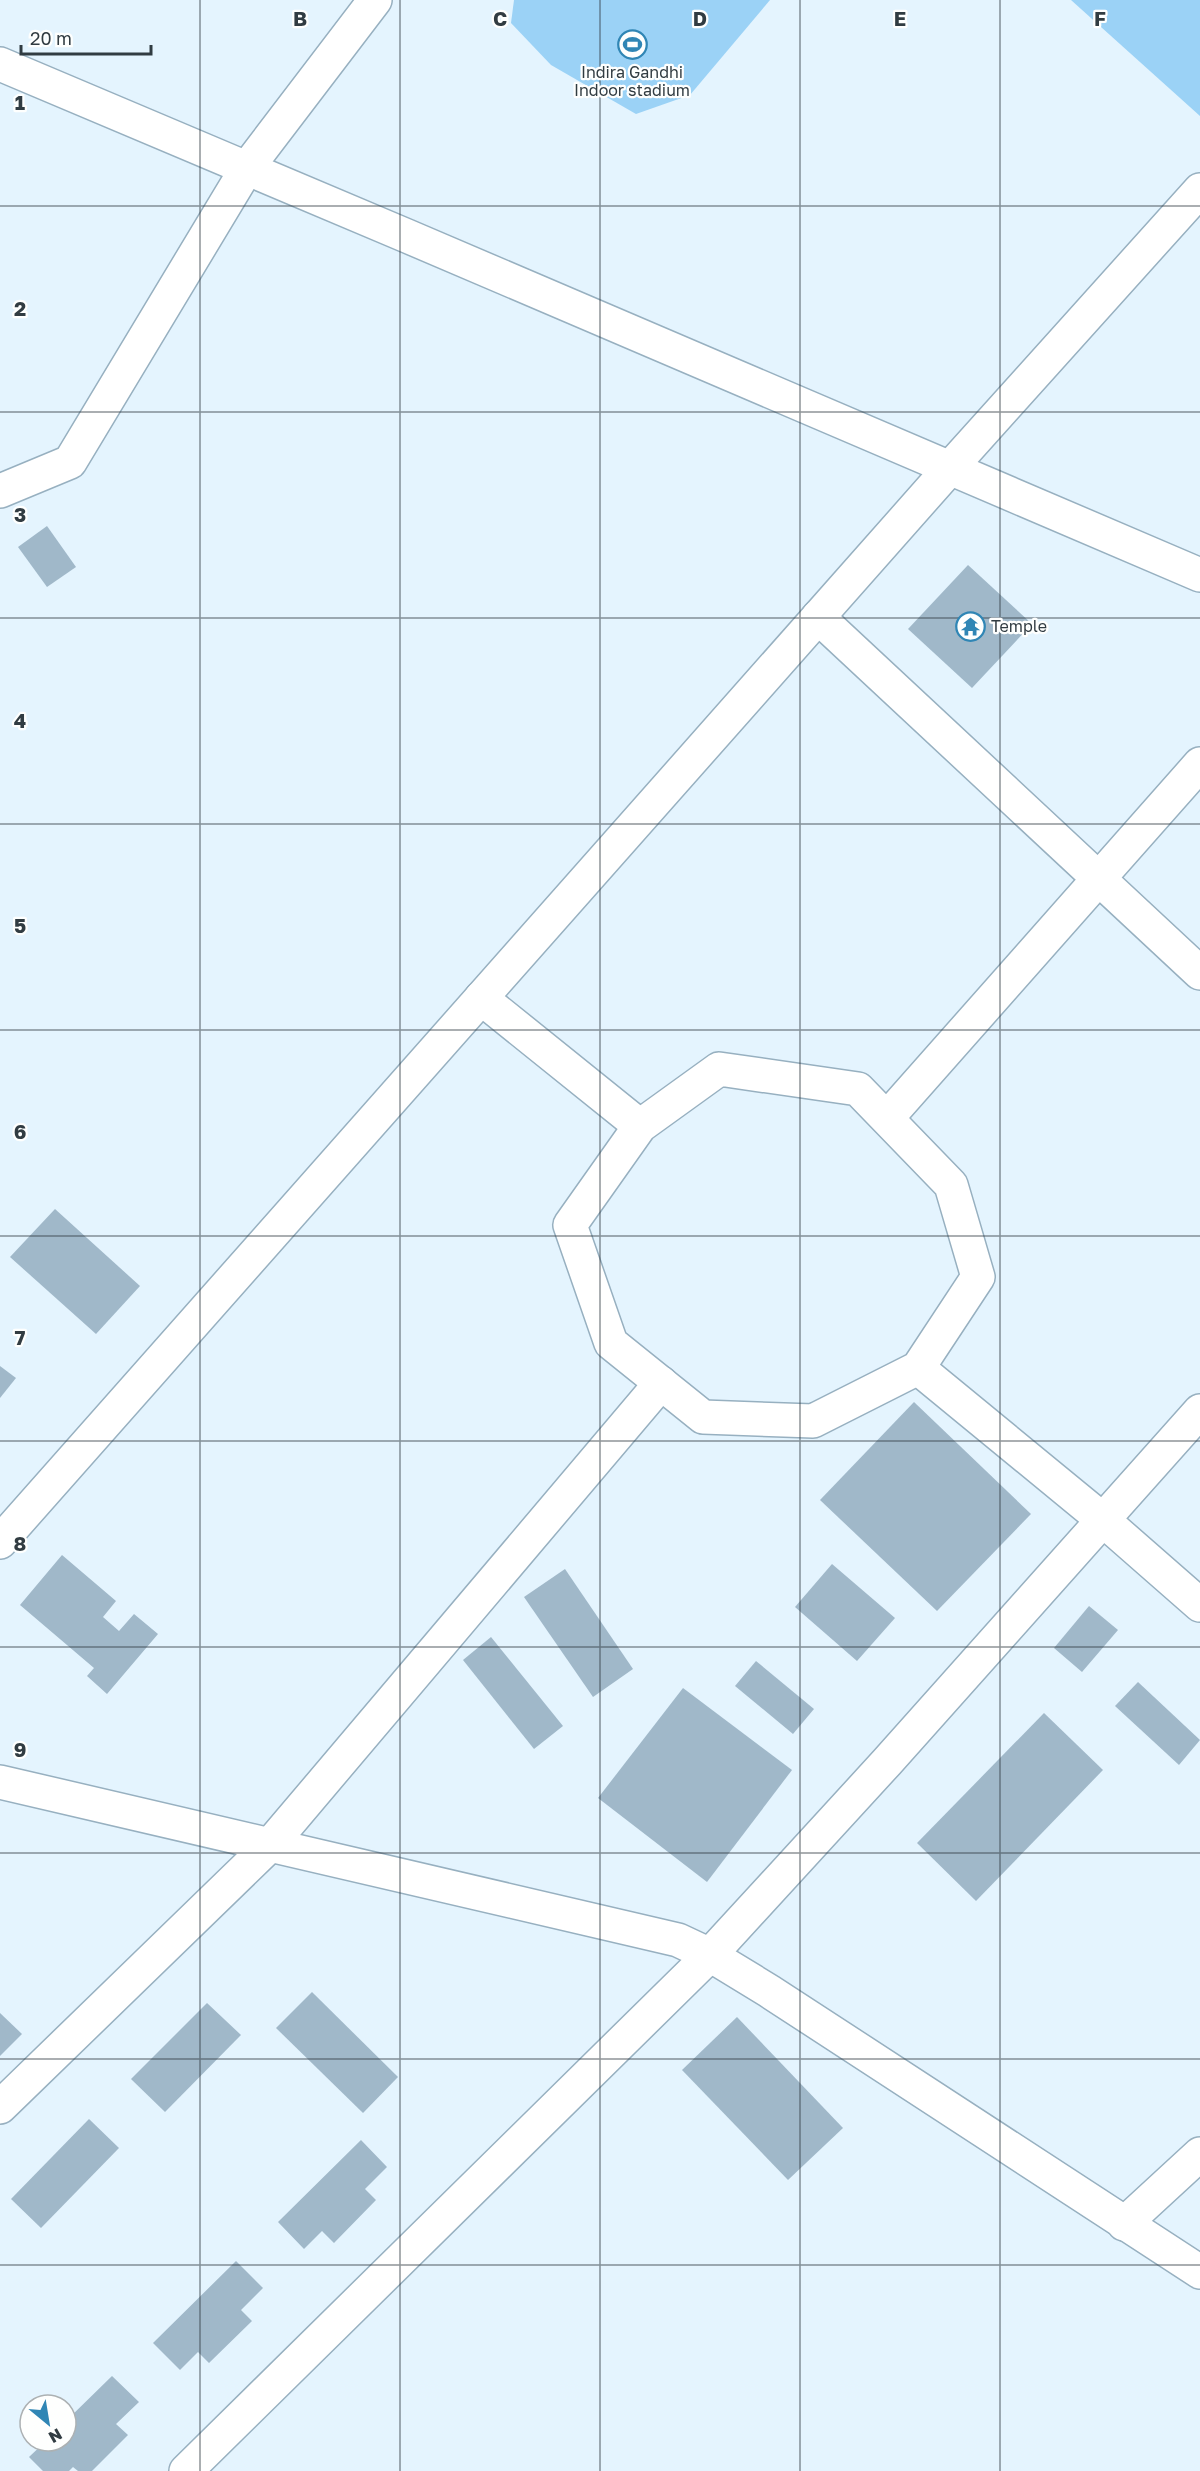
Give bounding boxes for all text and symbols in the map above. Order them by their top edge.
text: B [293,6,307,30]
text: C [493,6,507,30]
text: D [693,6,707,30]
text: E [894,6,906,30]
text: F [1094,6,1106,30]
scale bar [21,18,152,56]
text: 20 m [30,27,72,49]
sports icon: Indira Gandhi Indoor stadium [616,28,648,60]
place label: Indira Gandhi Indoor stadium [574,62,690,100]
text: 1 [15,90,25,114]
text: 2 [14,296,26,320]
text: 3 [14,502,26,526]
temple icon: Temple [954,610,986,642]
place label: Temple [991,616,1047,636]
text: 4 [14,708,26,732]
text: 5 [14,913,26,937]
text: 6 [14,1119,26,1143]
text: 7 [15,1325,26,1349]
text: 8 [14,1531,26,1555]
text: 9 [14,1737,26,1761]
north arrow [18,2393,78,2453]
text: N [45,2424,66,2448]

